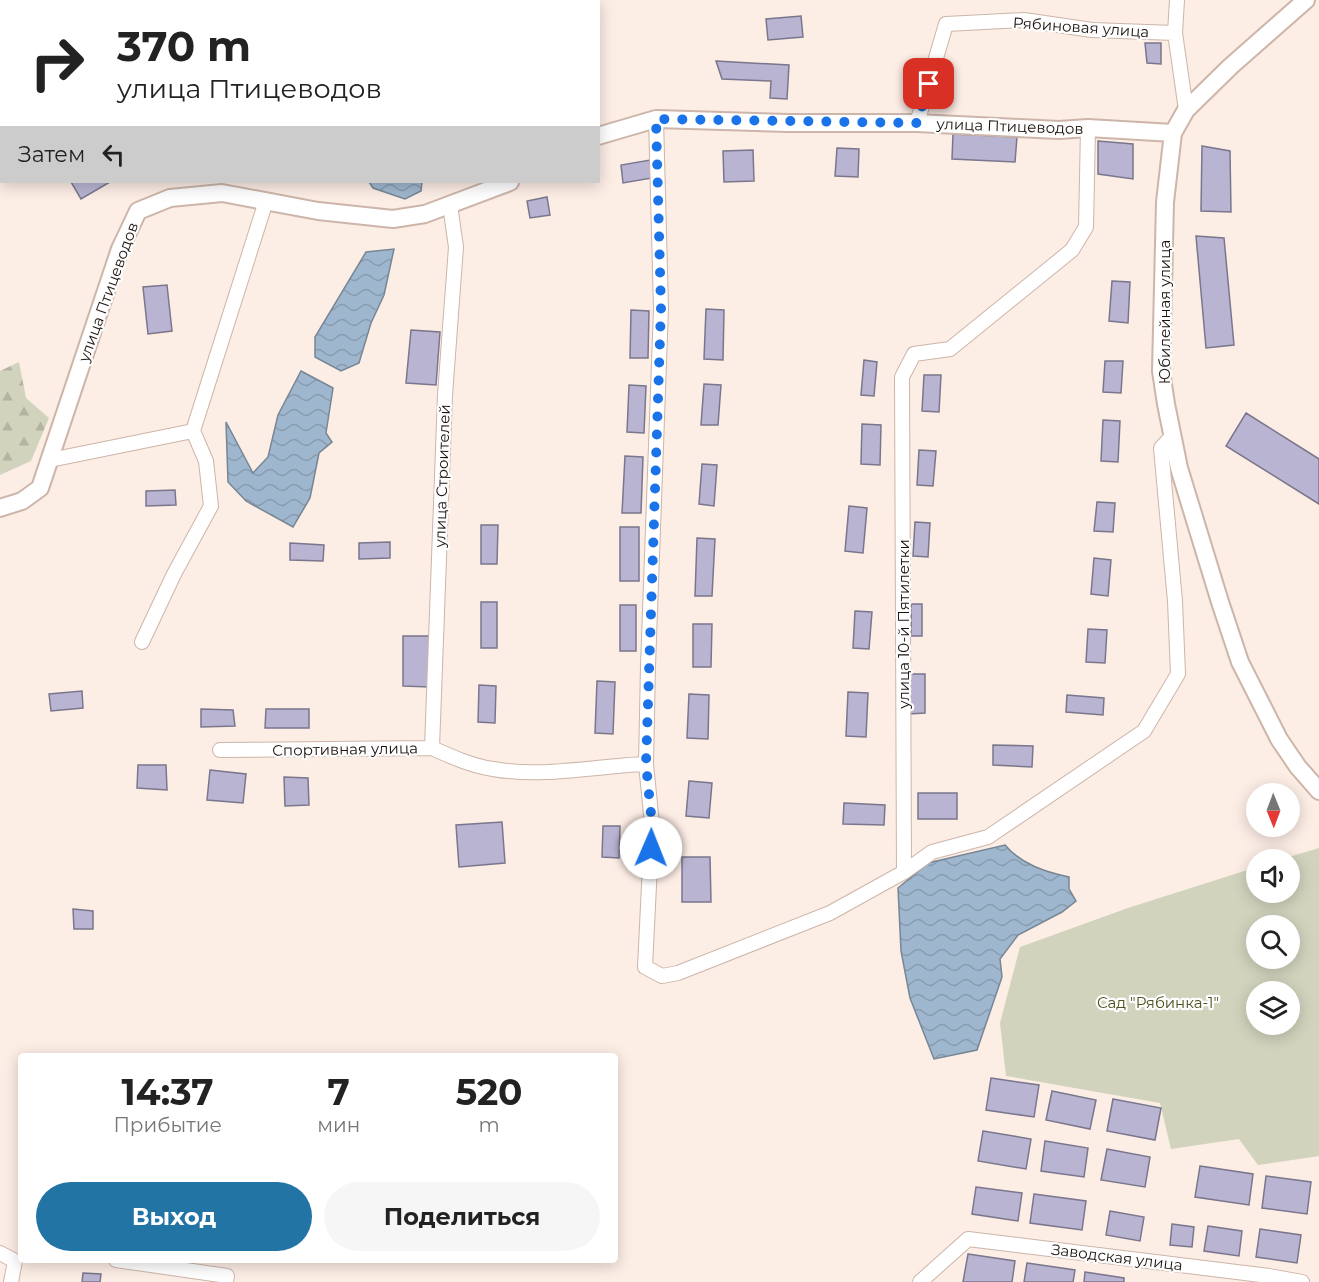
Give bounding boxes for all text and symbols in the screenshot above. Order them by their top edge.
street label: Рябиновая улица [1012,13,1150,41]
text: 370 m [117,20,251,72]
icon: right [18,24,96,102]
pin [903,58,954,109]
icon: arrive [912,67,945,100]
text: улица Птицеводов [117,72,382,105]
street label: улица Птицеводов [935,114,1084,138]
icon: left [97,138,130,171]
text: Затем [18,141,85,168]
street label: улица Птицеводов [74,220,142,365]
street label: Юбилейная улица [1155,240,1174,384]
street label: улица Строителей [430,404,454,549]
street label: улица 10-й Пятилетки [894,539,913,710]
street label: Спортивная улица [272,738,418,760]
north arrow [1246,783,1300,837]
map controls [1246,783,1300,1035]
position arrow [619,816,683,880]
button: sound [1246,849,1300,903]
button: search [1246,915,1300,969]
button: layers [1246,981,1300,1035]
park label: Сад "Рябинка-1" [1097,993,1219,1012]
text: 14:37 [122,1070,214,1114]
text: 7 [328,1070,350,1114]
text: 520 [456,1070,523,1114]
text: Прибытие [113,1113,222,1137]
text: мин [317,1113,360,1137]
text: m [478,1113,500,1137]
button: Выход [36,1182,312,1251]
button: Поделиться [324,1182,600,1251]
street label: Заводская улица [1050,1240,1184,1274]

